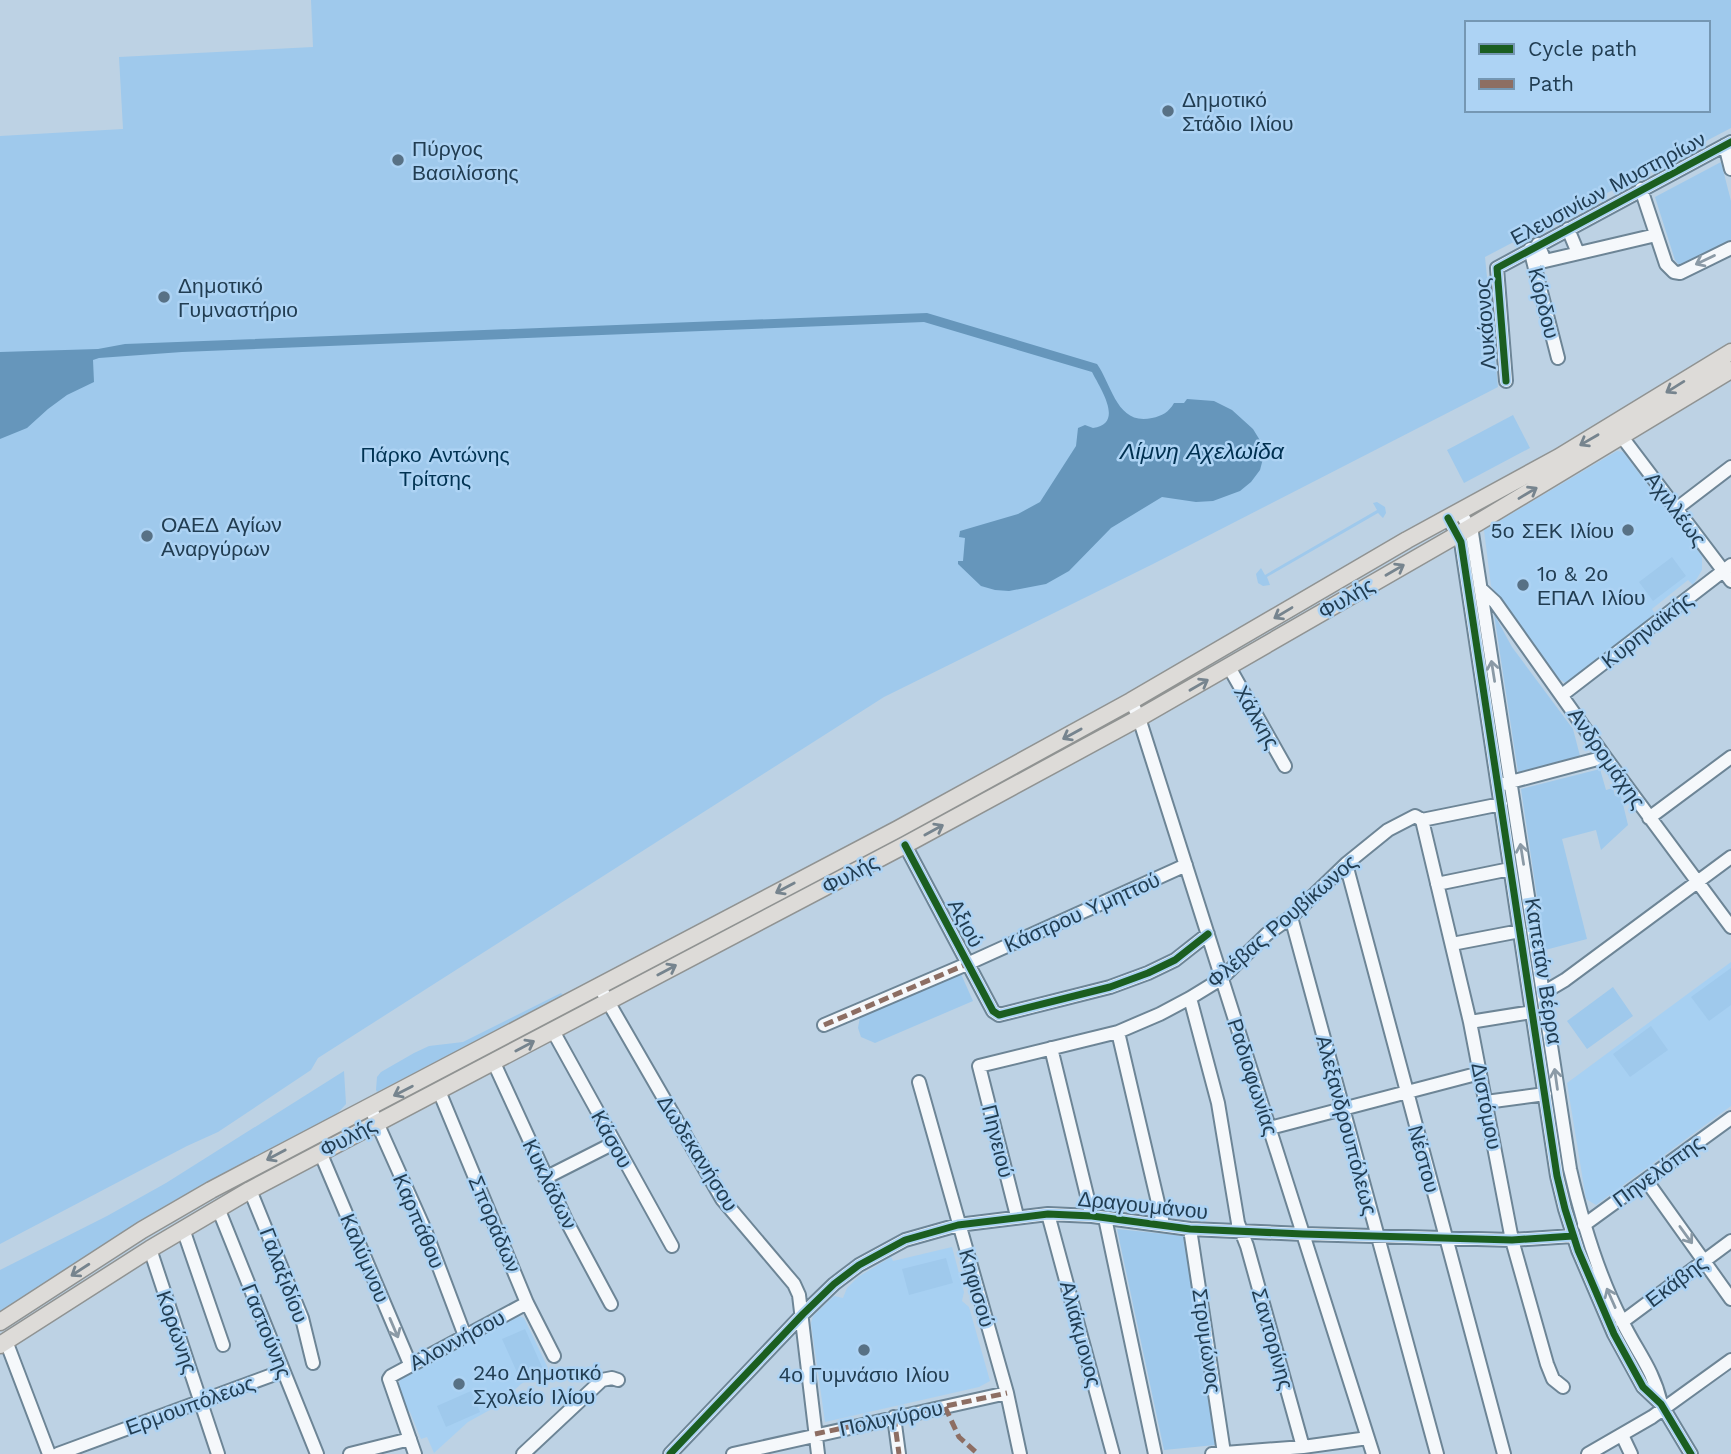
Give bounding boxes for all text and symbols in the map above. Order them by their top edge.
legend [1465,21,1710,112]
text: Cycle path [1528,36,1637,61]
text: Path [1528,71,1574,96]
place label: Δημοτικό Στάδιο Ιλίου [1182,87,1293,136]
marker: Δημοτικό Στάδιο Ιλίου [1160,103,1176,119]
street label: Ελευσινίων Μυστηρίων [1506,126,1710,250]
place label: Πύργος Βασιλίσσης [412,136,519,185]
marker: Πύργος Βασιλίσσης [390,152,406,168]
one-way arrow [1696,254,1716,268]
street label: Κόρδου [1523,265,1565,341]
place label: Δημοτικό Γυμναστήριο [178,273,298,322]
street label: Λυκάονος [1469,277,1501,371]
marker: Δημοτικό Γυμναστήριο [156,289,172,305]
one-way arrow [1666,380,1686,394]
one-way arrow [1579,433,1599,447]
water label: Λίμνη Αχελωίδα [1118,438,1285,465]
park label: Πάρκο Αντώνης Τρίτσης [360,442,510,491]
street label: Αχιλλέως [1640,467,1712,551]
one-way arrow [1517,485,1537,499]
place label: ΟΑΕΔ Αγίων Αναργύρων [161,512,282,561]
place label: 5ο ΣΕΚ Ιλίου [1491,518,1614,543]
marker: 5ο ΣΕΚ Ιλίου [1620,522,1636,538]
marker: ΟΑΕΔ Αγίων Αναργύρων [139,528,155,544]
place label: 1ο & 2ο ΕΠΑΛ Ιλίου [1537,561,1646,610]
one-way arrow [1384,563,1405,576]
street label: Φυλής [1314,572,1378,624]
marker: 1ο & 2ο ΕΠΑΛ Ιλίου [1515,577,1531,593]
street label: Κυρηναϊκής [1596,587,1698,673]
one-way arrow [1273,606,1293,620]
one-way arrow [1487,660,1500,683]
one-way arrow [1188,677,1208,691]
street label: Χάλκης [1229,681,1285,753]
street label: Ανδρομάχης [1563,703,1651,813]
one-way arrow [1062,727,1082,741]
one-way arrow [923,823,943,837]
one-way arrow [1515,843,1528,866]
street label: Φυλής [817,849,883,899]
street label: Φλέβας Ρουβίκωνος [1202,849,1362,993]
street label: Κάστρου Υμηττού [1000,866,1164,958]
one-way arrow [775,882,796,895]
street label: Αξιού [943,895,989,951]
street label: Καπετάν Βέρρα [1520,896,1568,1046]
one-way arrow [656,962,677,976]
street label: Ραδιοφωνίας [1222,1015,1284,1139]
street label: Αλεξανδρουπόλεως [1311,1032,1383,1218]
one-way arrow [514,1039,535,1052]
street label: Διστόμου [1466,1060,1508,1152]
one-way arrow [1549,1068,1562,1090]
one-way arrow [393,1084,413,1098]
street label: Δωδεκανήσου [652,1090,744,1216]
street label: Πηνειού [977,1102,1019,1180]
street label: Κάσου [586,1106,638,1172]
street label: Φυλής [315,1112,381,1162]
street label: Νέστου [1403,1123,1445,1195]
street label: Πηνελόπης [1608,1130,1708,1212]
street label: Κυκλάδων [518,1135,582,1233]
one-way arrow [267,1149,287,1163]
street label: Καρπάθου [388,1170,450,1272]
street label: Σποράδων [463,1172,527,1276]
street label: Δραγουμάνου [1077,1186,1209,1224]
street label: Καλύμνου [335,1210,395,1306]
street label: Γαλαξιδίου [254,1224,314,1326]
one-way arrow [1678,1226,1693,1244]
street label: Κηφισού [954,1246,1000,1330]
street label: Εκάβης [1640,1250,1712,1312]
one-way arrow [71,1263,90,1277]
street label: Αλιάκμονος [1055,1278,1107,1390]
street label: Γαστούνης [237,1280,297,1382]
street label: Σαντορίνης [1247,1285,1299,1393]
street label: Κορώνης [151,1287,203,1377]
street label: Στρυμώνος [1187,1287,1227,1395]
one-way arrow [1604,1288,1617,1309]
street label: Αλοννήσου [405,1304,509,1376]
one-way arrow [389,1317,402,1338]
marker: 4ο Γυμνάσιο Ιλίου [856,1342,872,1358]
place label: 24ο Δημοτικό Σχολείο Ιλίου [473,1360,601,1409]
place label: 4ο Γυμνάσιο Ιλίου [778,1362,950,1387]
street label: Ερμουπόλεως [122,1370,258,1440]
marker: 24ο Δημοτικό Σχολείο Ιλίου [451,1376,467,1392]
street label: Πολυγύρου [837,1395,945,1441]

